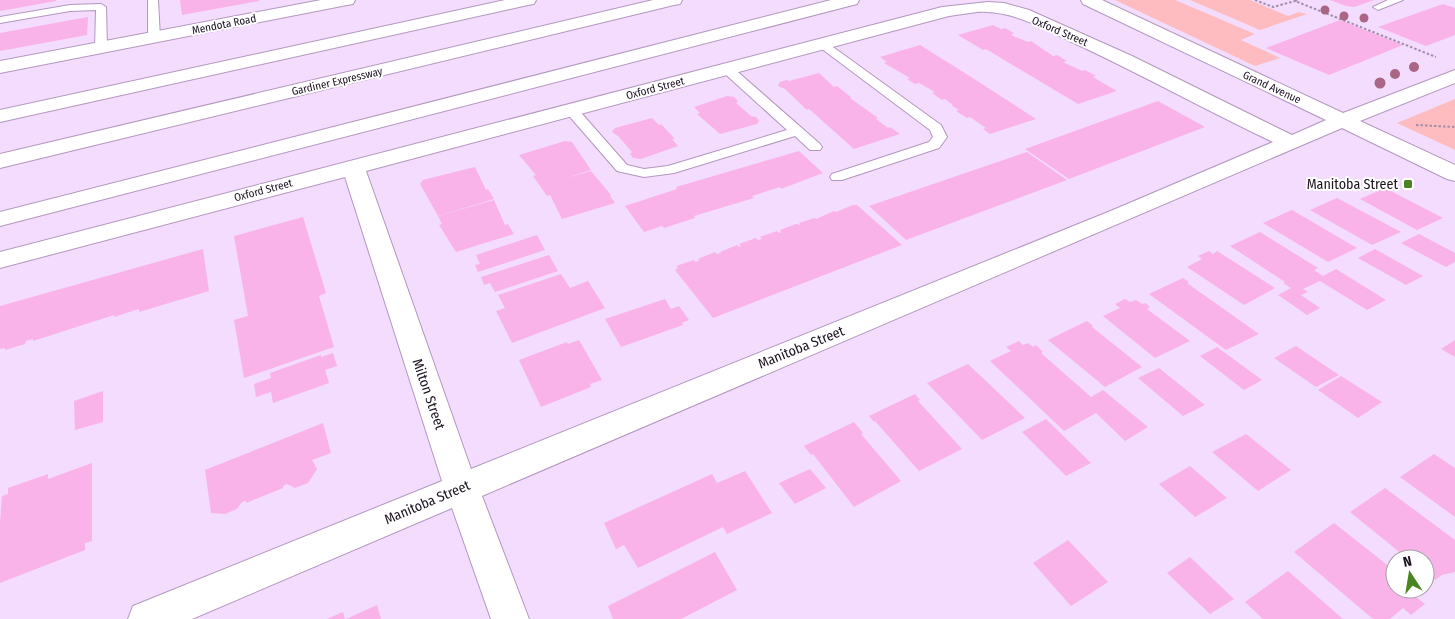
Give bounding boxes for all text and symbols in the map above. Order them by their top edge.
street label: Mendota Road [191,12,257,37]
street label: Oxford Street [1030,14,1090,49]
street label: Gardiner Expressway [290,65,384,98]
street label: Grand Avenue [1241,68,1303,107]
street label: Oxford Street [625,74,686,102]
street label: Oxford Street [233,176,294,204]
place label: Manitoba Street [1307,176,1398,193]
marker: Manitoba Street [1402,178,1414,190]
street label: Manitoba Street [756,322,847,372]
street label: Milton Street [408,356,449,432]
street label: Manitoba Street [382,477,473,528]
north arrow [1385,549,1435,599]
text: N [1402,553,1413,571]

